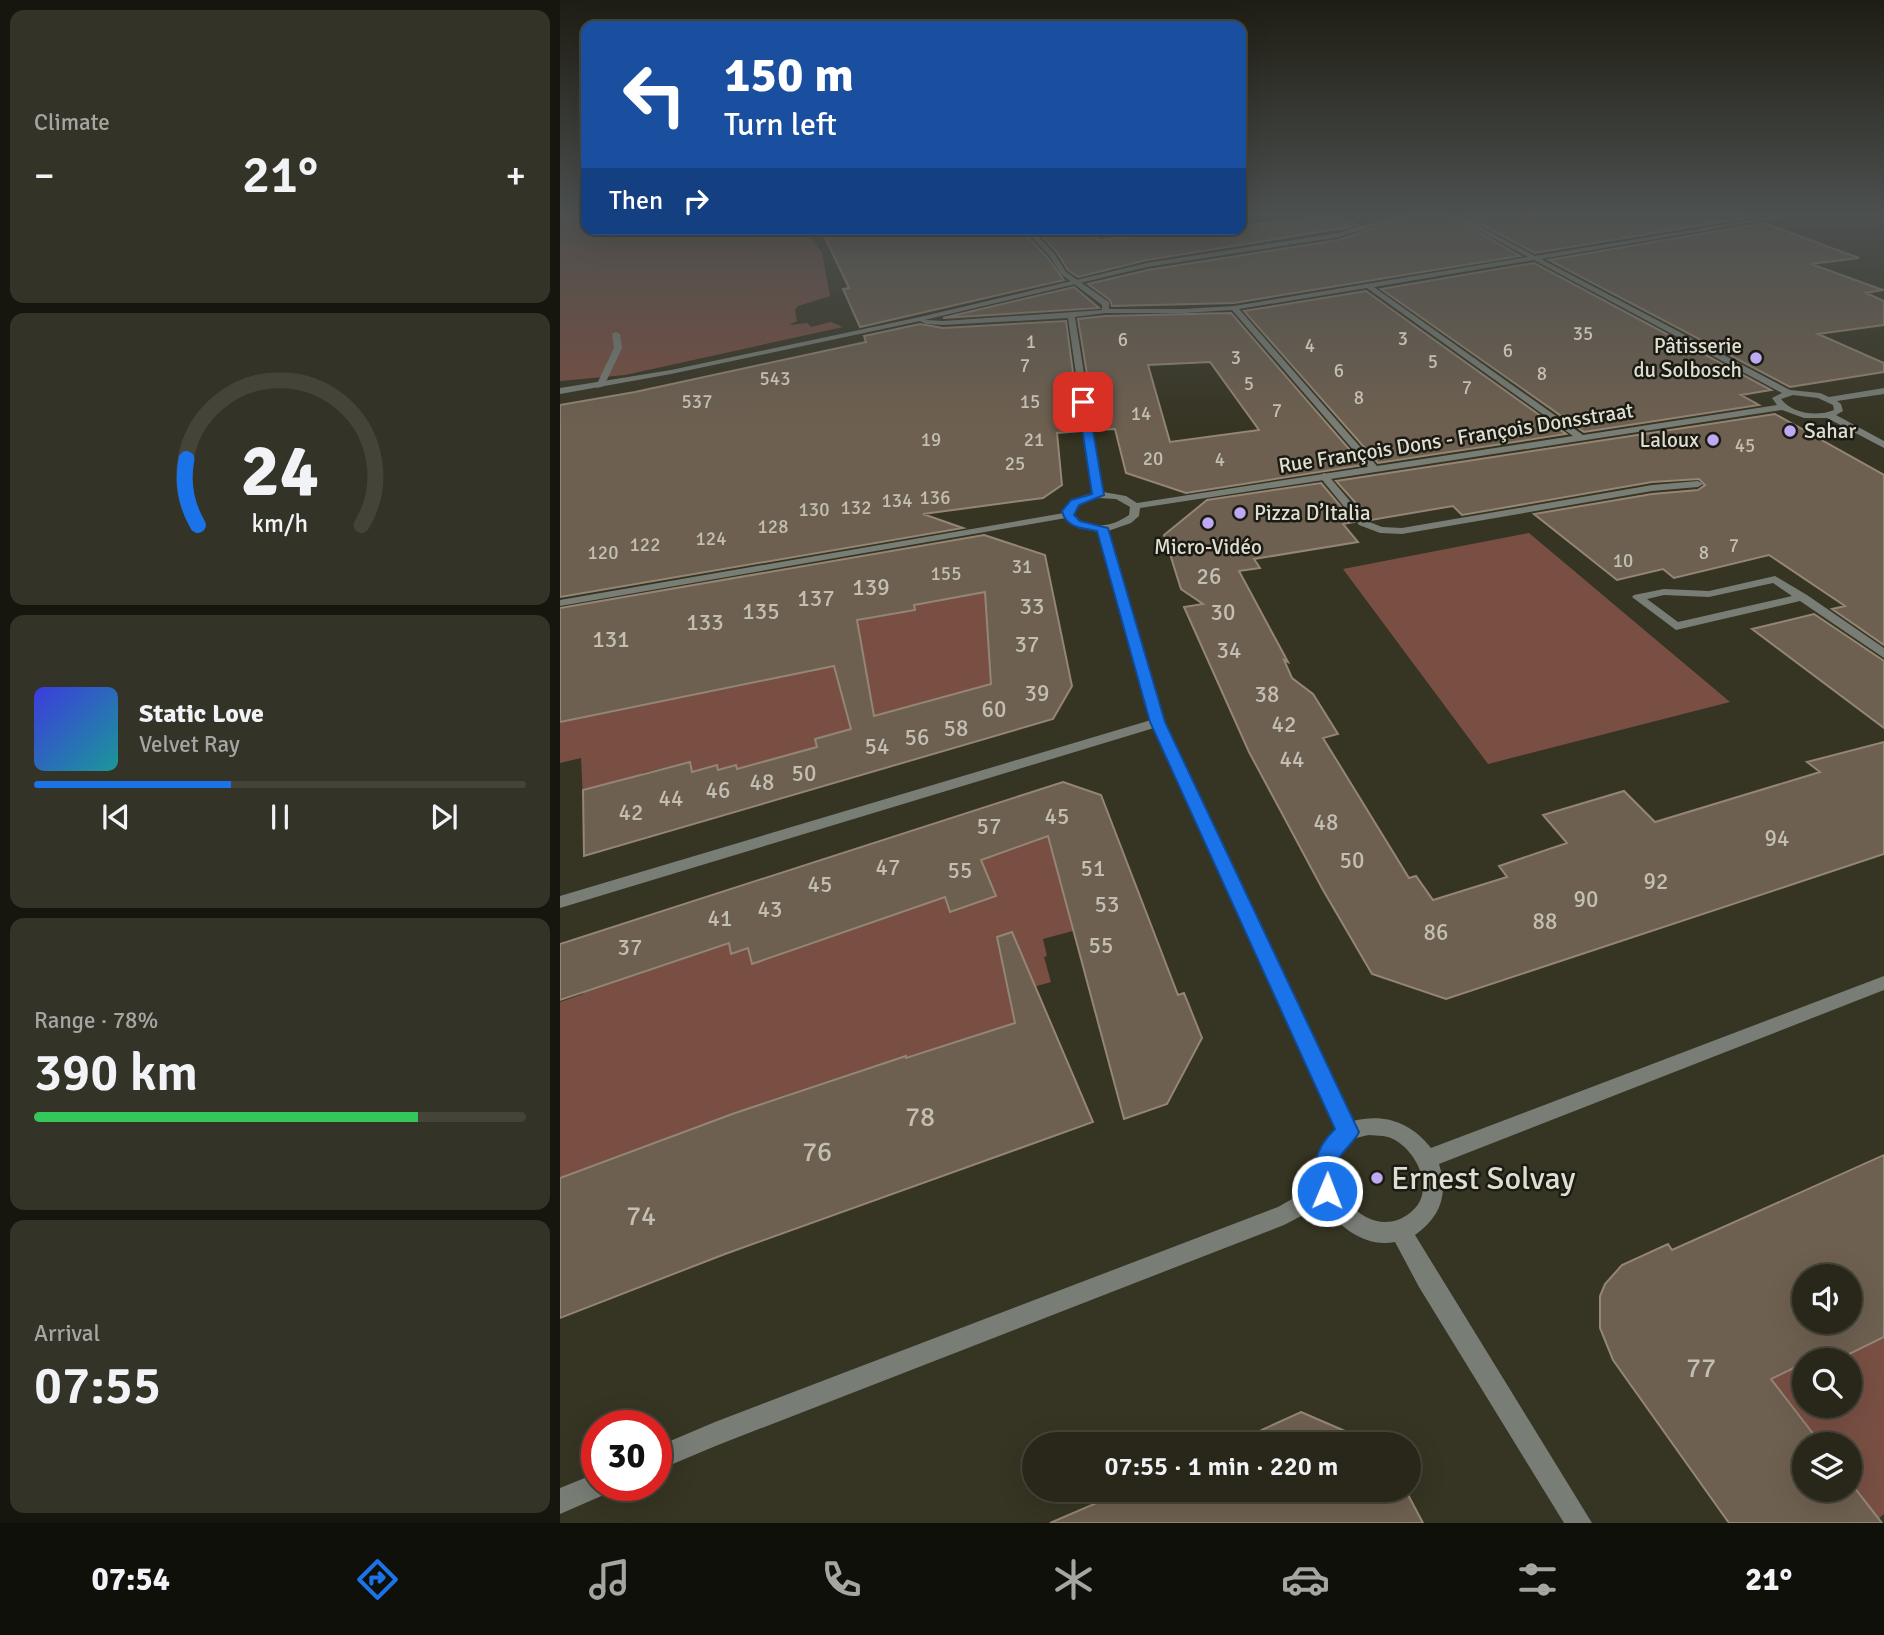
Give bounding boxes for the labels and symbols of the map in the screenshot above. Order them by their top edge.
house number: 35 [1573,322,1593,346]
house number: 3 [1398,327,1408,351]
house number: 6 [1118,328,1128,352]
house number: 1 [1026,330,1036,354]
place label: Pâtisserie du Solbosch [1633,333,1742,383]
house number: 4 [1305,334,1315,358]
house number: 6 [1503,339,1513,363]
house number: 3 [1231,346,1241,370]
house number: 5 [1428,350,1438,374]
marker: Pâtisserie du Solbosch [1748,350,1764,366]
house number: 7 [1020,354,1030,378]
house number: 6 [1334,359,1344,383]
house number: 8 [1537,362,1547,386]
house number: 543 [760,367,790,391]
pin [1053,372,1113,432]
house number: 5 [1244,372,1254,396]
house number: 7 [1462,376,1472,400]
house number: 8 [1354,386,1364,410]
house number: 537 [682,390,712,414]
house number: 15 [1020,390,1040,414]
street label: Rue François Dons - François Donsstraat [1277,397,1635,479]
house number: 7 [1272,399,1282,423]
house number: 14 [1131,402,1151,426]
place label: Sahar [1804,418,1856,444]
marker: Sahar [1782,423,1798,439]
place label: Laloux [1640,427,1699,453]
house number: 19 [921,428,941,452]
house number: 21 [1024,428,1044,452]
marker: Laloux [1705,432,1721,448]
house number: 45 [1735,434,1755,458]
house number: 20 [1143,447,1163,471]
house number: 4 [1215,448,1225,472]
house number: 25 [1005,452,1025,476]
house number: 136 [920,486,950,510]
house number: 134 [882,489,912,513]
house number: 132 [841,496,871,520]
house number: 130 [799,498,829,522]
place label: Pizza D’Italia [1254,500,1371,526]
marker: Pizza D’Italia [1232,505,1248,521]
house number: 128 [758,515,788,539]
marker: Micro-Vidéo [1200,515,1216,531]
house number: 124 [696,527,726,551]
house number: 122 [630,533,660,557]
place label: Micro-Vidéo [1154,534,1262,560]
house number: 7 [1729,534,1739,558]
house number: 120 [588,541,618,565]
house number: 8 [1699,541,1709,565]
house number: 10 [1613,549,1633,573]
house number: 31 [1012,555,1032,579]
house number: 155 [931,562,961,586]
house number: 26 [1197,562,1221,591]
house number: 139 [852,573,890,602]
house number: 137 [797,584,835,613]
house number: 33 [1020,592,1044,621]
house number: 135 [742,597,780,626]
house number: 30 [1211,598,1235,627]
house number: 133 [686,608,724,637]
house number: 131 [592,625,630,654]
house number: 37 [1015,630,1039,659]
house number: 34 [1217,636,1241,665]
house number: 39 [1025,679,1049,708]
house number: 38 [1255,680,1279,709]
house number: 60 [982,695,1006,724]
house number: 42 [1272,710,1296,739]
house number: 58 [944,714,968,743]
house number: 56 [905,723,929,752]
house number: 54 [865,732,889,761]
house number: 44 [1280,745,1304,774]
house number: 50 [792,759,816,788]
house number: 48 [750,768,774,797]
house number: 46 [706,776,730,805]
house number: 44 [659,784,683,813]
house number: 42 [619,798,643,827]
house number: 45 [1045,802,1069,831]
house number: 48 [1314,808,1338,837]
house number: 57 [977,812,1001,841]
house number: 94 [1765,824,1789,853]
house number: 50 [1340,846,1364,875]
house number: 47 [876,853,900,882]
house number: 51 [1081,854,1105,883]
house number: 55 [948,856,972,885]
house number: 92 [1644,867,1668,896]
house number: 45 [808,870,832,899]
house number: 90 [1574,885,1598,914]
house number: 53 [1095,890,1119,919]
house number: 43 [758,895,782,924]
house number: 41 [708,904,732,933]
house number: 88 [1533,907,1557,936]
house number: 86 [1424,918,1448,947]
house number: 55 [1089,931,1113,960]
house number: 37 [618,933,642,962]
house number: 78 [905,1100,935,1134]
house number: 76 [802,1135,832,1169]
position arrow [1290,1154,1364,1228]
place label: Ernest Solvay [1391,1159,1575,1198]
marker: Ernest Solvay [1369,1170,1385,1186]
house number: 74 [626,1199,656,1233]
house number: 77 [1686,1351,1716,1385]
speed limit sign: 30 [581,1410,672,1501]

